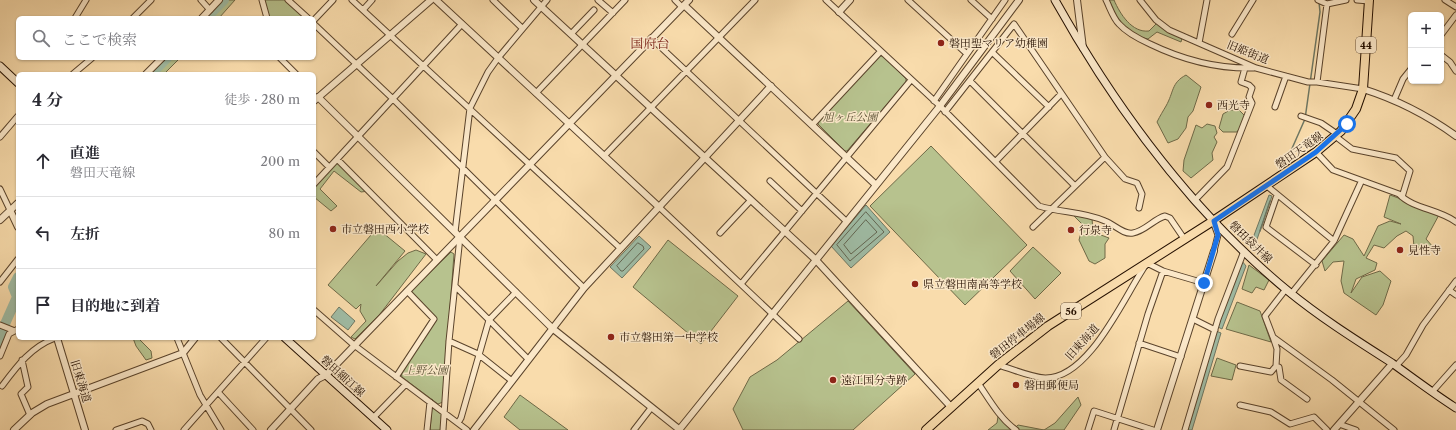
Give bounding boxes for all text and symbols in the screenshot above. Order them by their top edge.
map controls [1408,12,1444,84]
button: + [1408,12,1444,48]
search box [16,16,316,60]
icon: search [30,27,52,49]
text: ここで検索 [62,30,137,49]
district label: 国府台 [630,35,670,51]
place label: 磐田聖マリア幼稚園 [949,36,1048,50]
street label: 旧姫街道 [1225,37,1271,67]
road number: 44 [1356,37,1376,53]
marker: 磐田聖マリア幼稚園 [936,38,946,48]
button: − [1408,48,1444,84]
text: 4 分 [32,90,63,110]
text: 徒歩 · 280 m [224,91,300,107]
place label: 西光寺 [1217,98,1250,112]
marker: 西光寺 [1204,100,1214,110]
park label: 旭ヶ丘公園 [823,110,879,124]
route start [1338,115,1356,133]
street label: 磐田天竜線 [1272,128,1326,172]
text: 直進 [70,143,100,162]
icon: ahead [32,150,54,172]
text: 200 m [260,153,300,169]
text: 磐田天竜線 [70,164,135,180]
street label: 磐田袋井線 [1226,218,1276,266]
icon: left [32,222,54,244]
place label: 市立磐田西小学校 [341,222,429,236]
place label: 行泉寺 [1079,223,1112,237]
text: 左折 [70,224,100,243]
marker: 市立磐田西小学校 [328,224,338,234]
text: 80 m [268,225,300,241]
marker: 行泉寺 [1066,225,1076,235]
place label: 見性寺 [1408,243,1441,257]
marker: 見性寺 [1395,245,1405,255]
route end [1195,274,1213,292]
place label: 県立磐田南高等学校 [923,277,1022,291]
marker: 県立磐田南高等学校 [910,279,920,289]
icon: arrive [32,294,54,316]
text: 目的地に到着 [70,296,160,315]
road number: 56 [1061,303,1081,319]
street label: 磐田停車場線 [987,310,1047,362]
street label: 旧東海道 [1062,321,1102,363]
place label: 市立磐田第一中学校 [619,330,718,344]
marker: 市立磐田第一中学校 [606,332,616,342]
street label: 磐田細江線 [318,352,368,400]
street label: 旧東海道 [68,358,94,404]
park label: 上野公園 [404,363,450,377]
place label: 遠江国分寺跡 [841,373,907,387]
marker: 遠江国分寺跡 [828,375,838,385]
place label: 磐田郵便局 [1024,378,1079,392]
marker: 磐田郵便局 [1011,380,1021,390]

